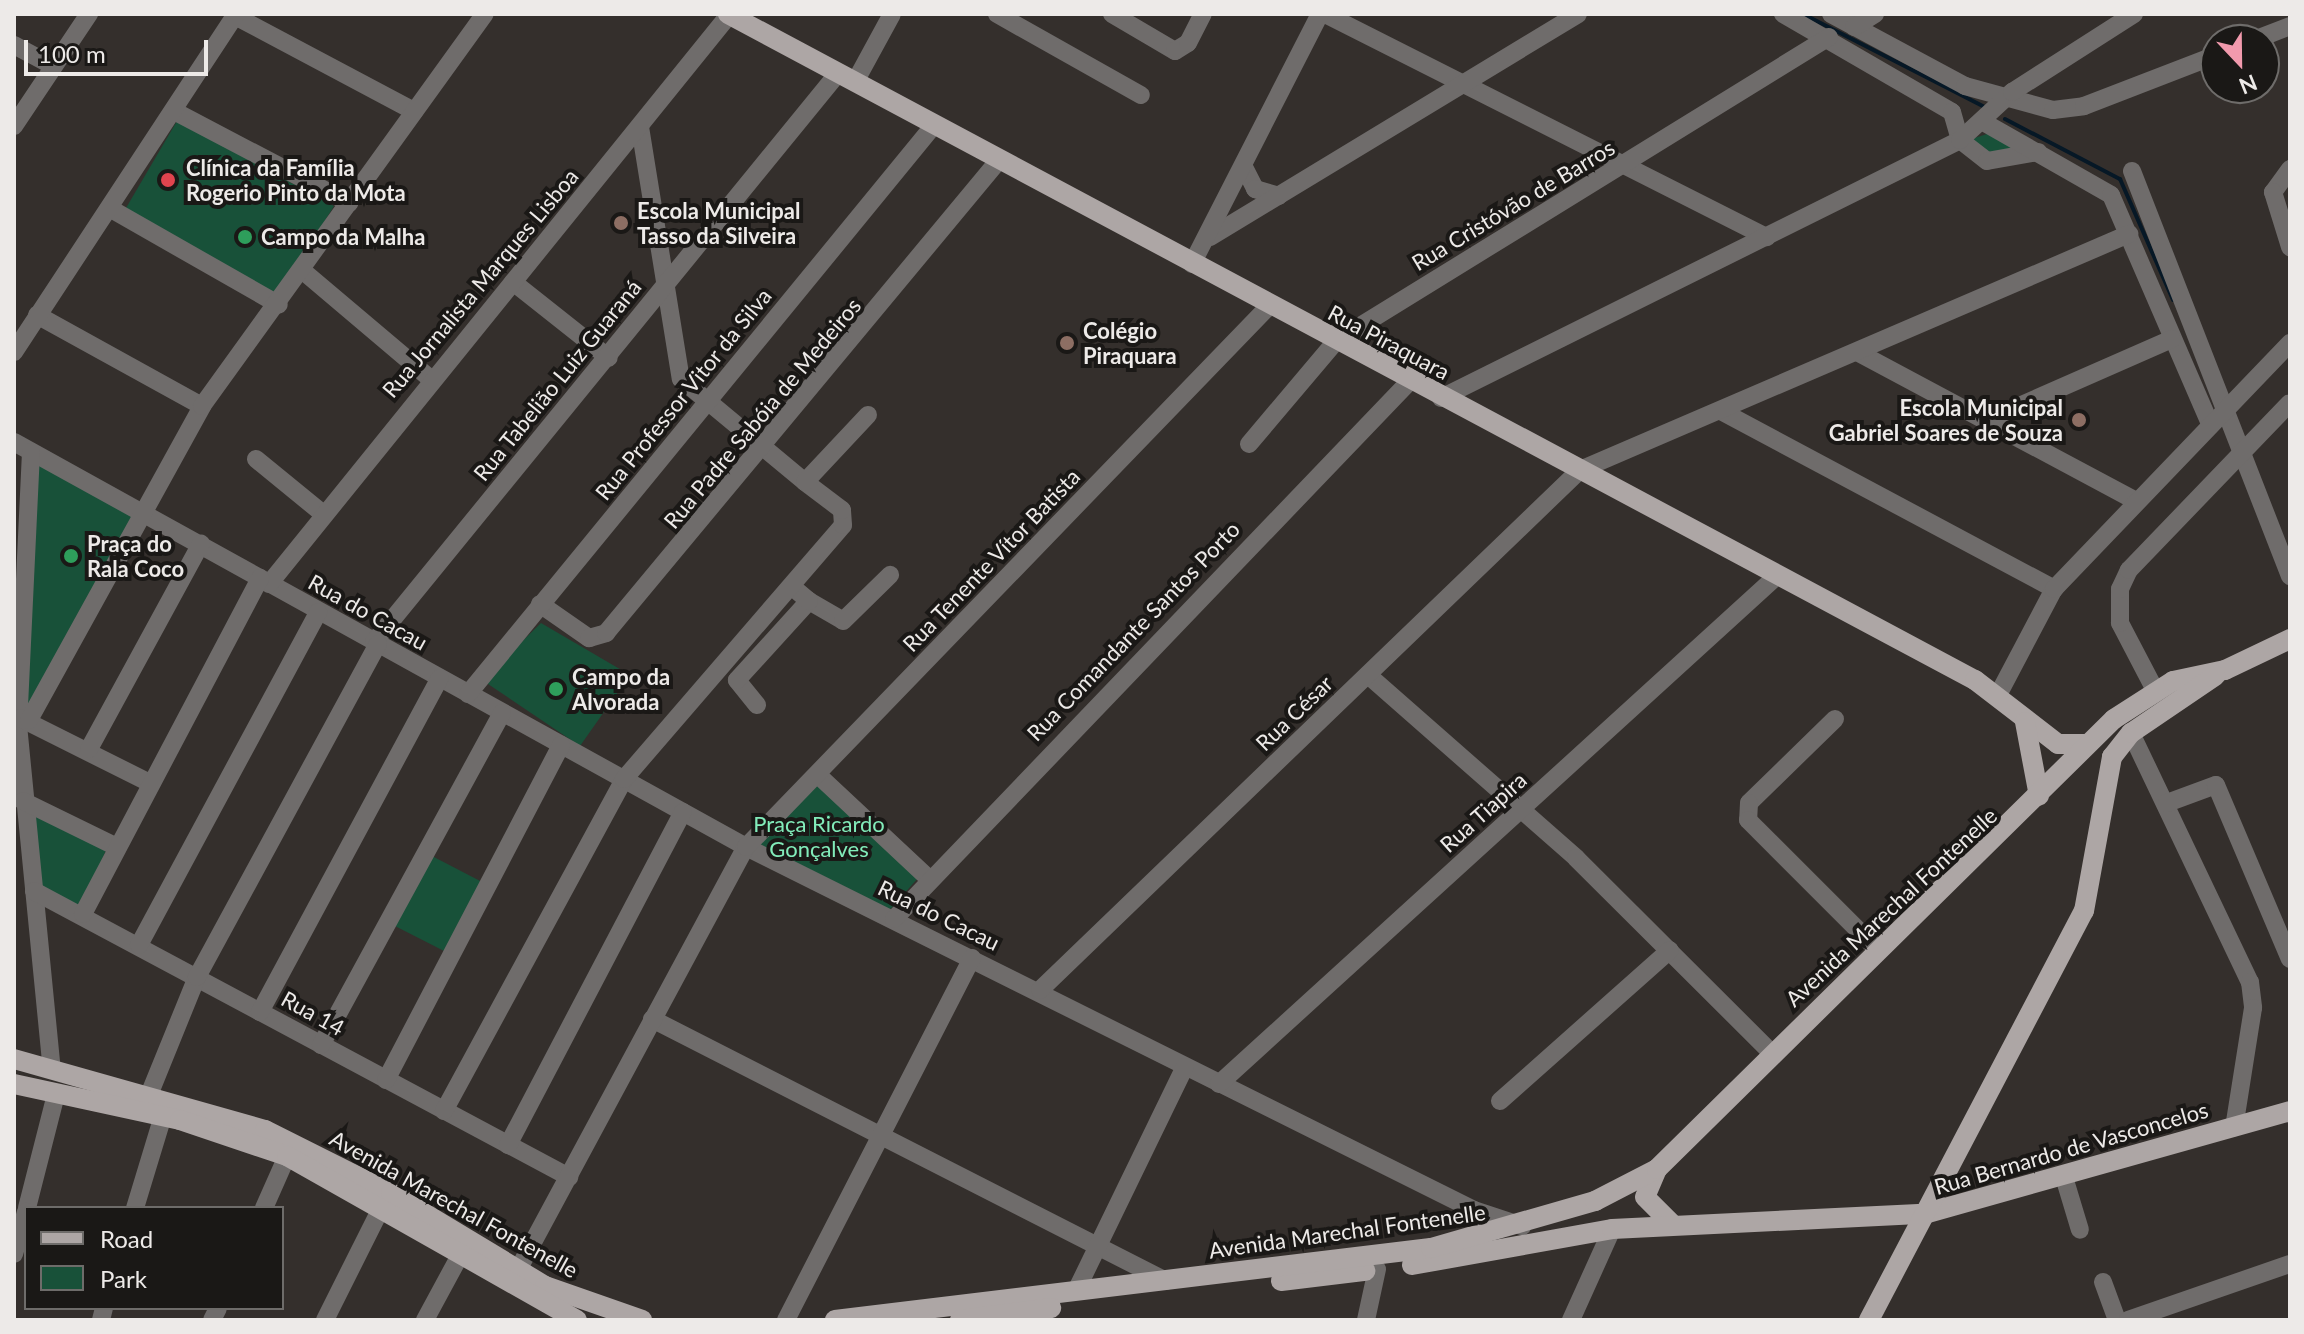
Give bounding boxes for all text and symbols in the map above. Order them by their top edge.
scale bar [28,24,212,74]
north arrow [2200,24,2280,104]
text: 100 m [38,39,106,68]
text: N [2236,69,2261,101]
street label: Rua Cristóvão de Barros [1407,134,1619,276]
place label: Clínica da Família Rogerio Pinto da Mota [186,154,406,206]
street label: Rua Jornalista Marques Lisboa [376,163,584,403]
marker: Clínica da Família Rogerio Pinto da Mota [157,169,179,191]
place label: Escola Municipal Tasso da Silveira [637,197,800,248]
marker: Escola Municipal Tasso da Silveira [612,214,630,232]
place label: Campo da Malha [261,224,425,250]
marker: Campo da Malha [236,228,254,246]
street label: Rua Tabelião Luiz Guaraná [467,274,647,486]
street label: Rua Professor Vitor da Silva [589,282,777,506]
street label: Rua Padre Sabóia de Medeiros [658,292,866,534]
street label: Rua Piraquara [1324,299,1454,385]
place label: Colégio Piraquara [1083,317,1177,368]
marker: Colégio Piraquara [1058,334,1076,352]
place label: Escola Municipal Gabriel Soares de Souza [1829,394,2063,446]
marker: Escola Municipal Gabriel Soares de Souza [2070,411,2088,429]
street label: Rua Tenente Vítor Batista [896,463,1086,657]
street label: Rua Comandante Santos Porto [1021,516,1245,746]
place label: Praça do Rala Coco [87,530,184,582]
marker: Praça do Rala Coco [62,547,80,565]
street label: Rua do Cacau [304,568,432,656]
place label: Campo da Alvorada [572,663,670,714]
street label: Rua César [1250,670,1338,756]
marker: Campo da Alvorada [547,680,565,698]
street label: Rua Tiapira [1434,766,1532,858]
street label: Avenida Marechal Fontenelle [1780,802,2002,1012]
park label: Praça Ricardo Gonçalves [753,810,885,862]
street label: Rua do Cacau [874,874,1004,956]
street label: Rua 14 [277,985,349,1041]
street label: Rua Bernardo de Vasconcelos [1931,1096,2211,1200]
street label: Avenida Marechal Fontenelle [325,1125,583,1283]
street label: Avenida Marechal Fontenelle [1207,1198,1487,1264]
legend [24,1206,284,1310]
text: Road [100,1224,153,1253]
text: Park [100,1264,147,1293]

